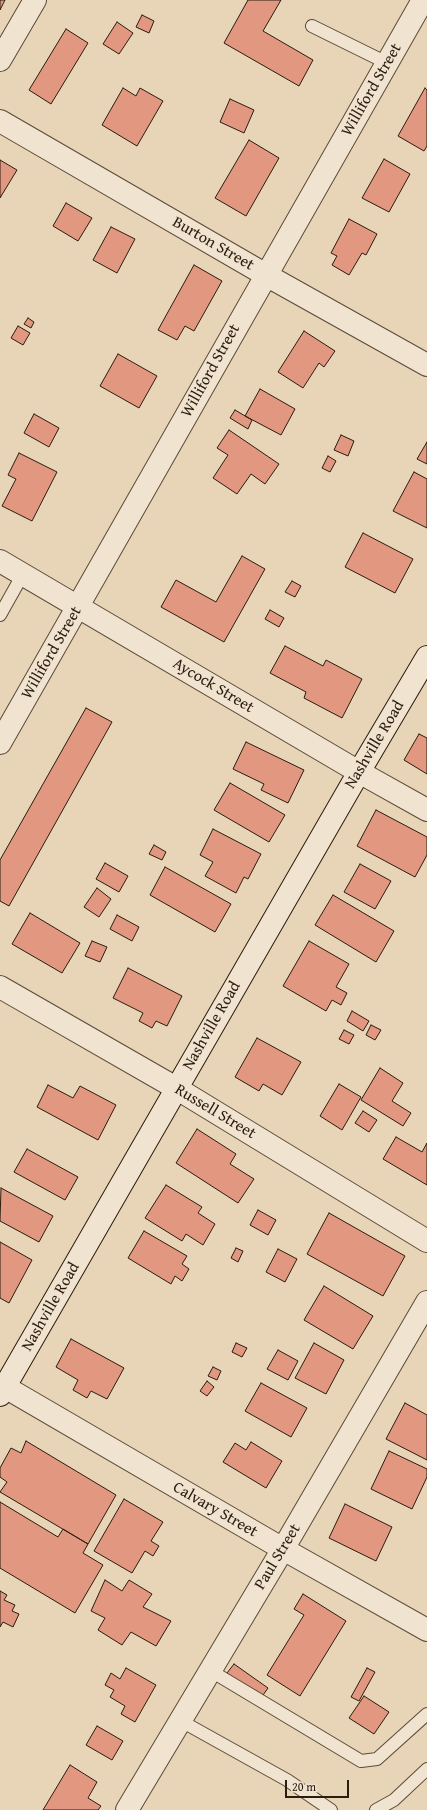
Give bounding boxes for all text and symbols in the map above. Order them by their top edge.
street label: Williford Street [338,40,406,140]
street label: Burton Street [169,213,257,275]
street label: Williford Street [177,321,245,421]
street label: Williford Street [18,603,86,703]
street label: Aycock Street [169,654,257,718]
street label: Nashville Road [341,697,409,793]
street label: Nashville Road [179,978,245,1074]
street label: Russell Street [171,1080,259,1144]
street label: Nashville Road [18,1259,84,1355]
street label: Calvary Street [169,1478,261,1542]
street label: Paul Street [251,1521,305,1593]
scale bar [287,1772,351,1798]
text: 20 m [292,1778,316,1795]

